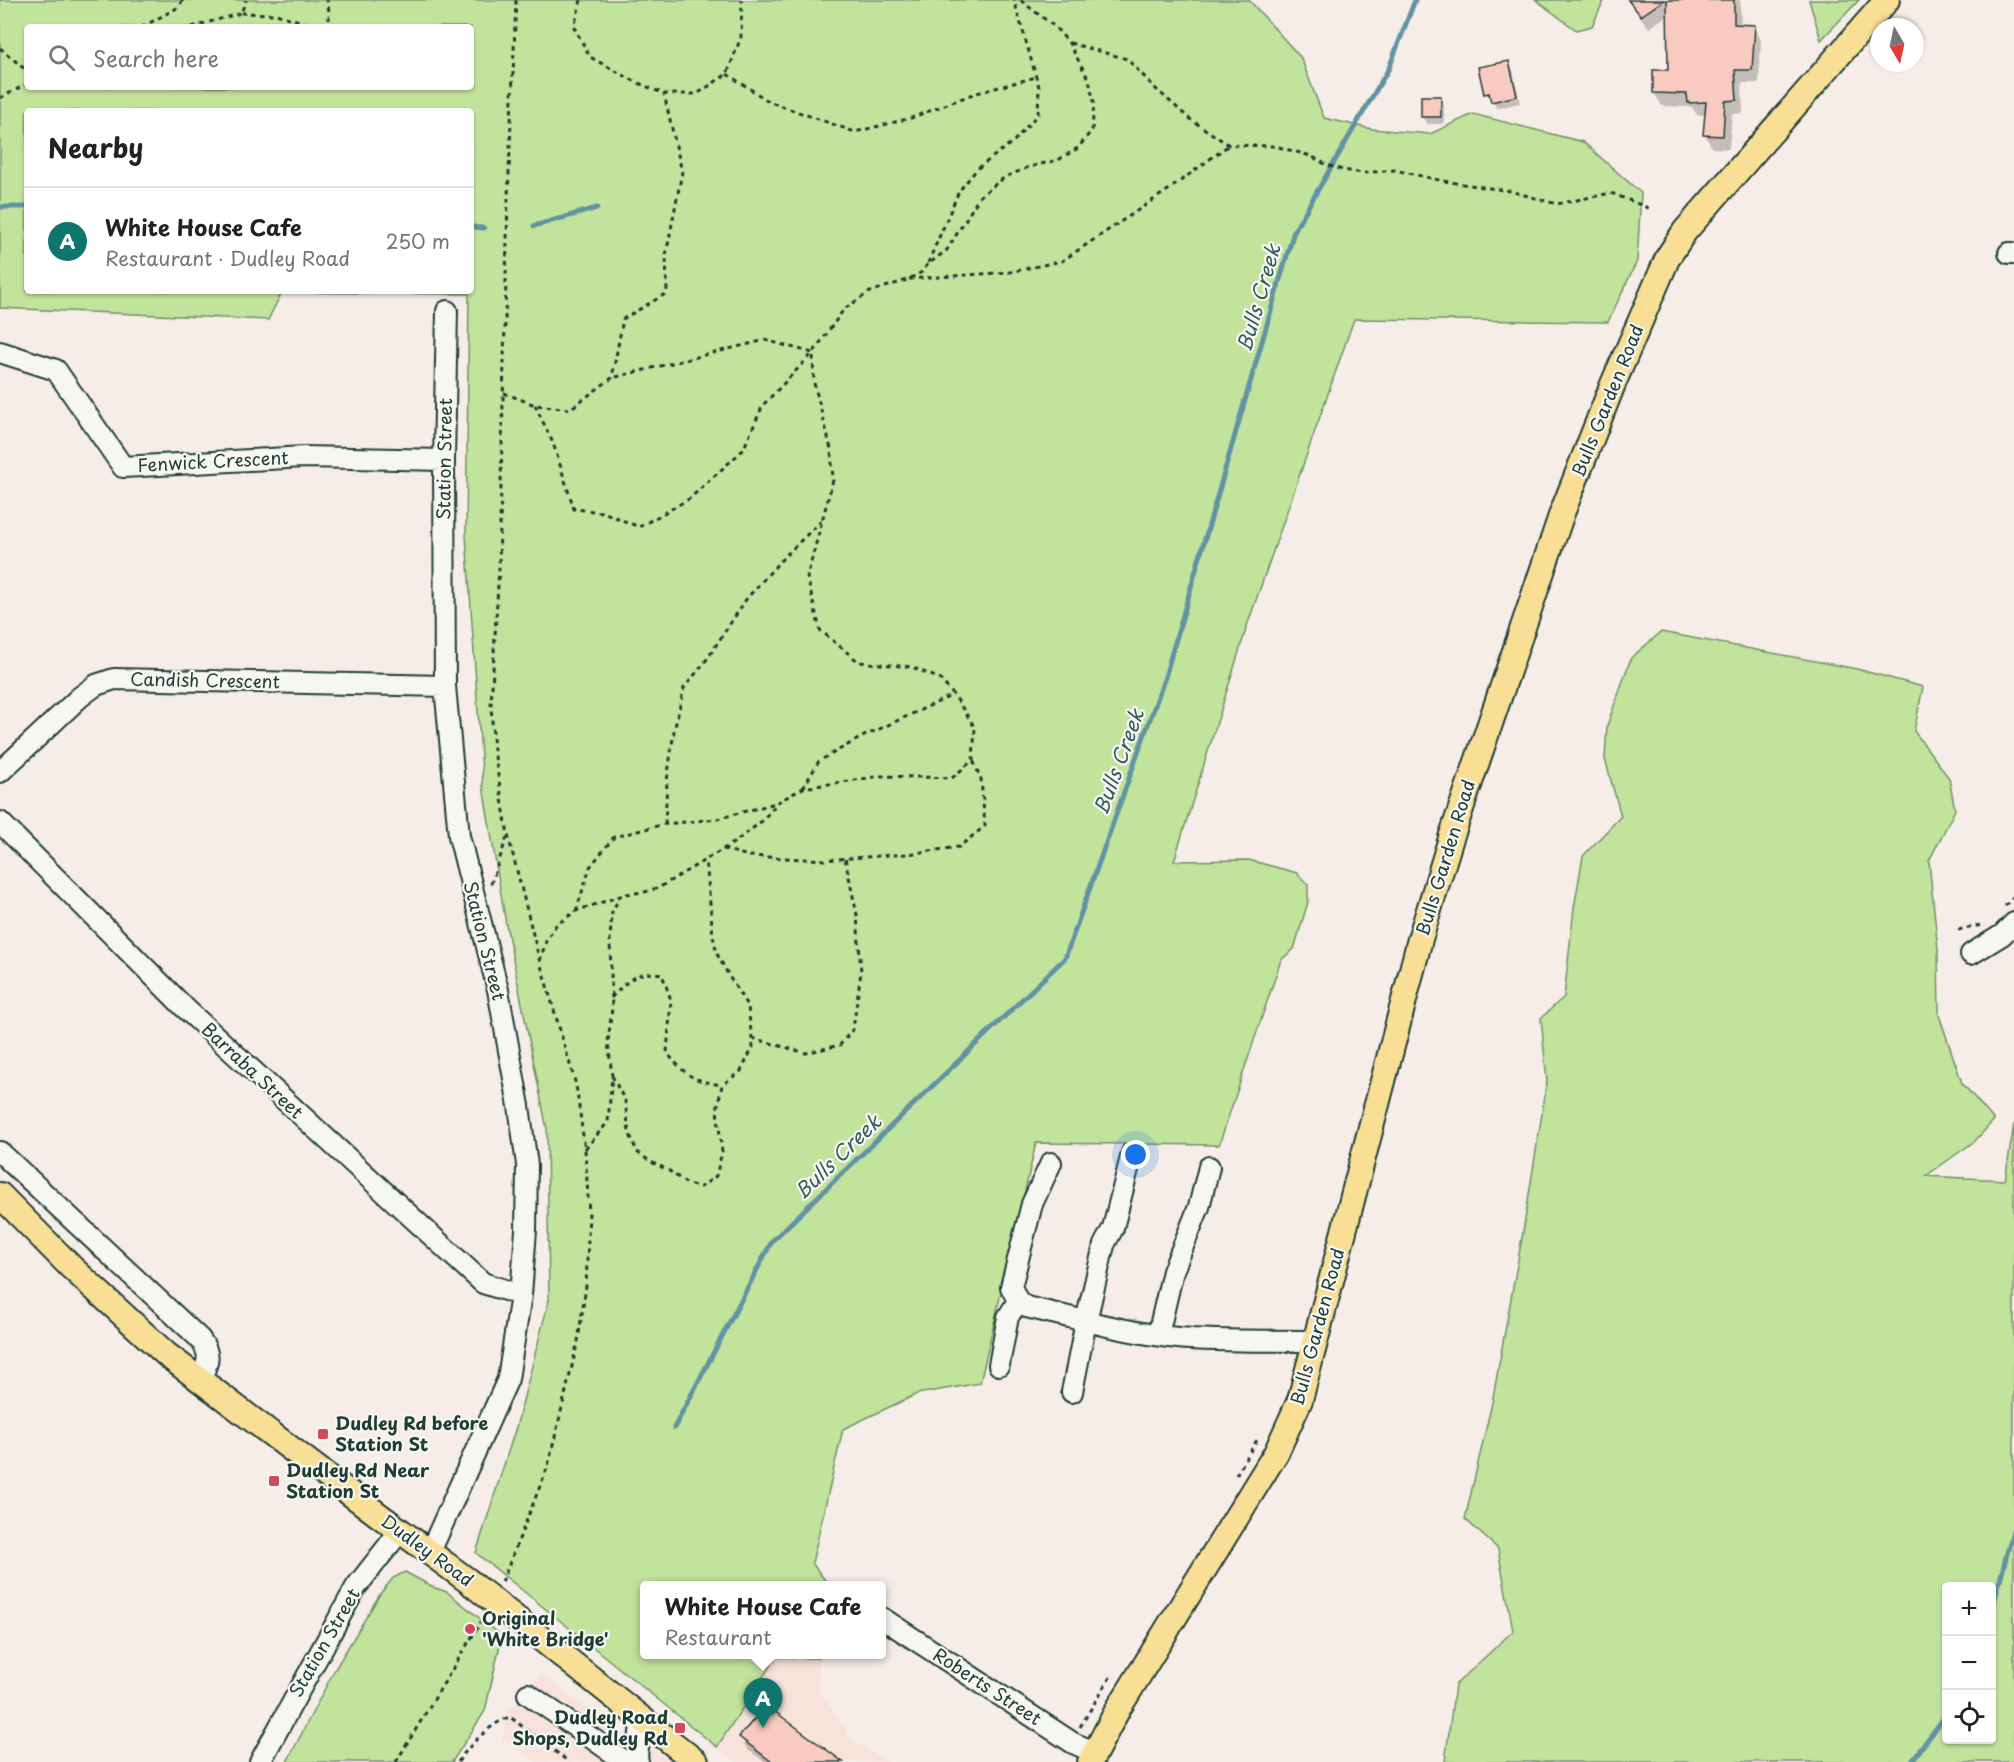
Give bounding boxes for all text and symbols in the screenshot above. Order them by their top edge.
north arrow [1870,18,1924,72]
search box [24,24,474,90]
icon: search [45,41,78,74]
text: Search here [93,41,219,74]
text: Nearby [48,128,143,167]
text: White House Cafe [105,210,302,243]
text: A [60,226,75,256]
text: 250 m [386,226,450,256]
water label: Bulls Creek [1228,240,1288,355]
text: Restaurant · Dudley Road [105,243,350,273]
street label: Bulls Garden Road [1564,320,1650,481]
street label: Station Street [429,398,458,520]
street label: Fenwick Crescent [137,443,289,478]
street label: Candish Crescent [130,665,280,694]
water label: Bulls Creek [1085,704,1151,819]
street label: Bulls Garden Road [1408,776,1481,939]
street label: Station Street [458,878,513,1003]
street label: Barraba Street [196,1015,310,1124]
water label: Bulls Creek [787,1107,888,1205]
your location [1121,1140,1150,1169]
street label: Bulls Garden Road [1283,1245,1351,1408]
place label: Dudley Rd before Station St [335,1409,489,1457]
marker: Dudley Rd before Station St [316,1427,330,1441]
place label: Dudley Rd Near Station St [286,1456,430,1504]
marker: Dudley Rd Near Station St [267,1474,281,1488]
street label: Dudley Road [376,1507,480,1593]
popup [640,1581,886,1659]
map controls [1942,1582,1996,1744]
button: + [1942,1582,1996,1636]
street label: Station Street [282,1583,366,1702]
text: White House Cafe [665,1589,861,1622]
place label: Original 'White Bridge' [482,1604,608,1652]
marker: Original 'White Bridge' [463,1622,477,1636]
text: Restaurant [665,1622,771,1652]
button: − [1942,1636,1996,1690]
street label: Roberts Street [928,1641,1047,1731]
pin: A [744,1678,783,1728]
button: locate [1942,1690,1996,1744]
place label: Dudley Road Shops, Dudley Rd [512,1703,668,1751]
marker: Dudley Road Shops, Dudley Rd [673,1721,687,1735]

